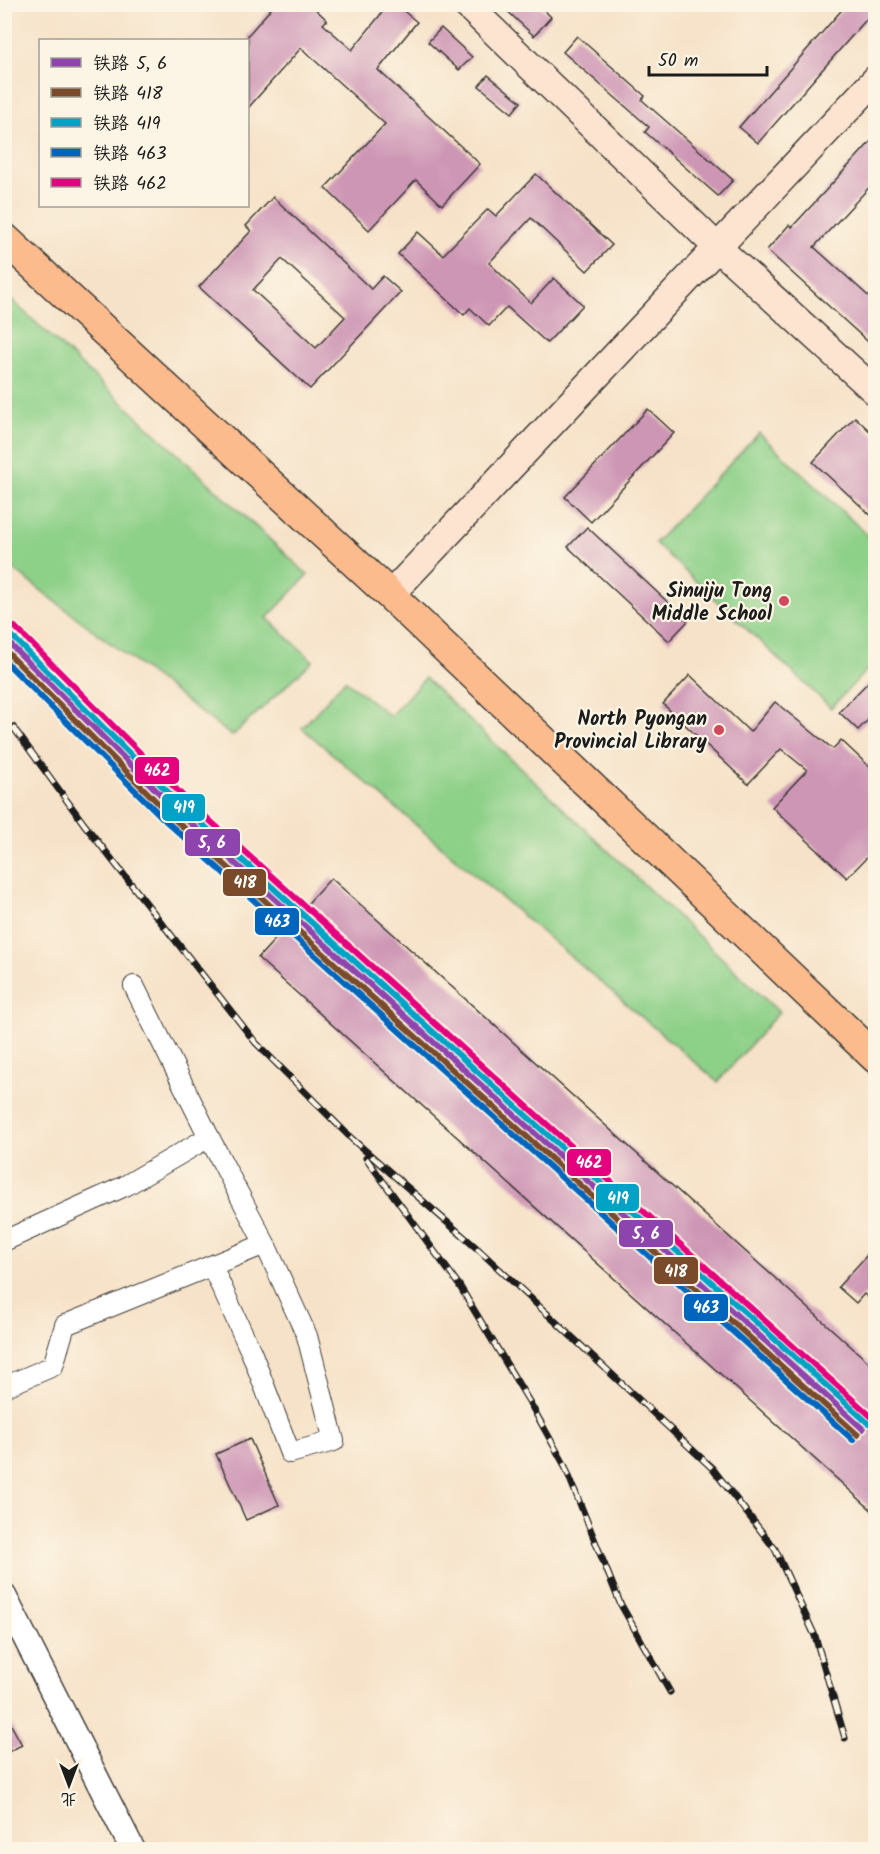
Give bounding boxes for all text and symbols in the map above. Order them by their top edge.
legend [39,39,249,207]
scale bar [649,39,768,77]
text: 50 m [658,47,698,76]
text: 铁路 5, 6 [93,50,167,79]
text: 铁路 418 [93,80,163,109]
text: 铁路 419 [93,110,161,139]
text: 铁路 463 [93,140,166,169]
text: 铁路 462 [93,170,167,199]
place label: Sinuiju Tong Middle School [652,576,773,631]
marker: Sinuiju Tong Middle School [777,594,791,608]
place label: North Pyongan Provincial Library [554,704,708,759]
marker: North Pyongan Provincial Library [712,723,726,737]
line badge: 462 [134,756,180,785]
text: 462 [144,759,170,784]
line badge: 419 [161,793,206,822]
text: 419 [173,796,195,821]
line badge: 5, 6 [184,828,241,857]
text: 5, 6 [197,831,226,856]
line badge: 418 [222,868,267,897]
text: 418 [234,871,257,896]
line badge: 463 [254,907,300,936]
text: 463 [264,910,290,935]
line badge: 462 [566,1148,612,1177]
text: 462 [576,1151,602,1176]
line badge: 419 [595,1183,640,1212]
text: 419 [607,1187,629,1212]
line badge: 5, 6 [618,1219,674,1248]
text: 5, 6 [631,1222,660,1247]
line badge: 418 [653,1256,699,1285]
text: 418 [665,1260,688,1285]
line badge: 463 [683,1293,729,1322]
text: 463 [693,1296,719,1321]
north arrow [39,1755,99,1815]
text: 北 [61,1786,77,1811]

